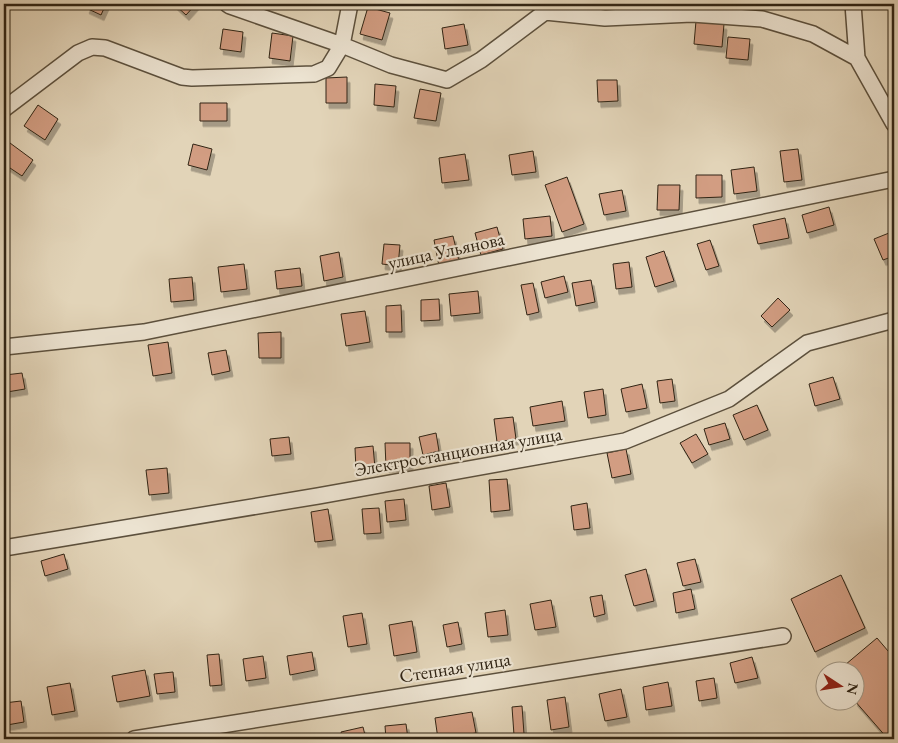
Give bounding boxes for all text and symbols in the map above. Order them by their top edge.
street label: улица Ульянова [385,226,507,275]
street label: Электростанционная улица [352,421,564,482]
street label: Степная улица [398,646,513,689]
north arrow [816,660,866,710]
text: N [843,681,863,697]

